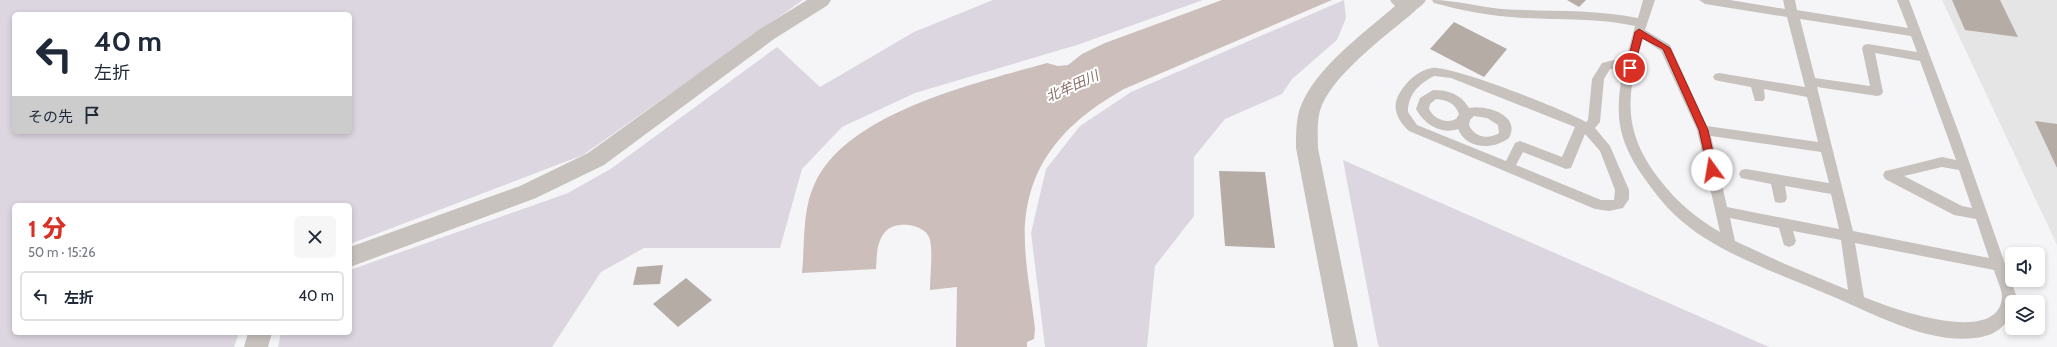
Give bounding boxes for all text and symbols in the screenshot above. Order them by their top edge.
text: 40 m [94,24,162,58]
icon: left [28,28,80,80]
pin [1613,51,1647,85]
icon: arrive [1619,57,1641,79]
text: 左折 [94,62,130,84]
water label: 北牟田川 [1043,66,1103,106]
icon: arrive [81,104,103,126]
text: その先 [28,108,73,126]
position arrow [1691,149,1733,191]
text: 1 分 [28,214,66,243]
button: close [294,216,336,258]
text: 50 m · 15:26 [28,244,96,260]
map controls [2005,247,2045,335]
button: sound [2005,247,2045,287]
icon: left [30,285,52,307]
text: 40 m [298,287,334,305]
text: 左折 [64,289,94,307]
button: layers [2005,295,2045,335]

